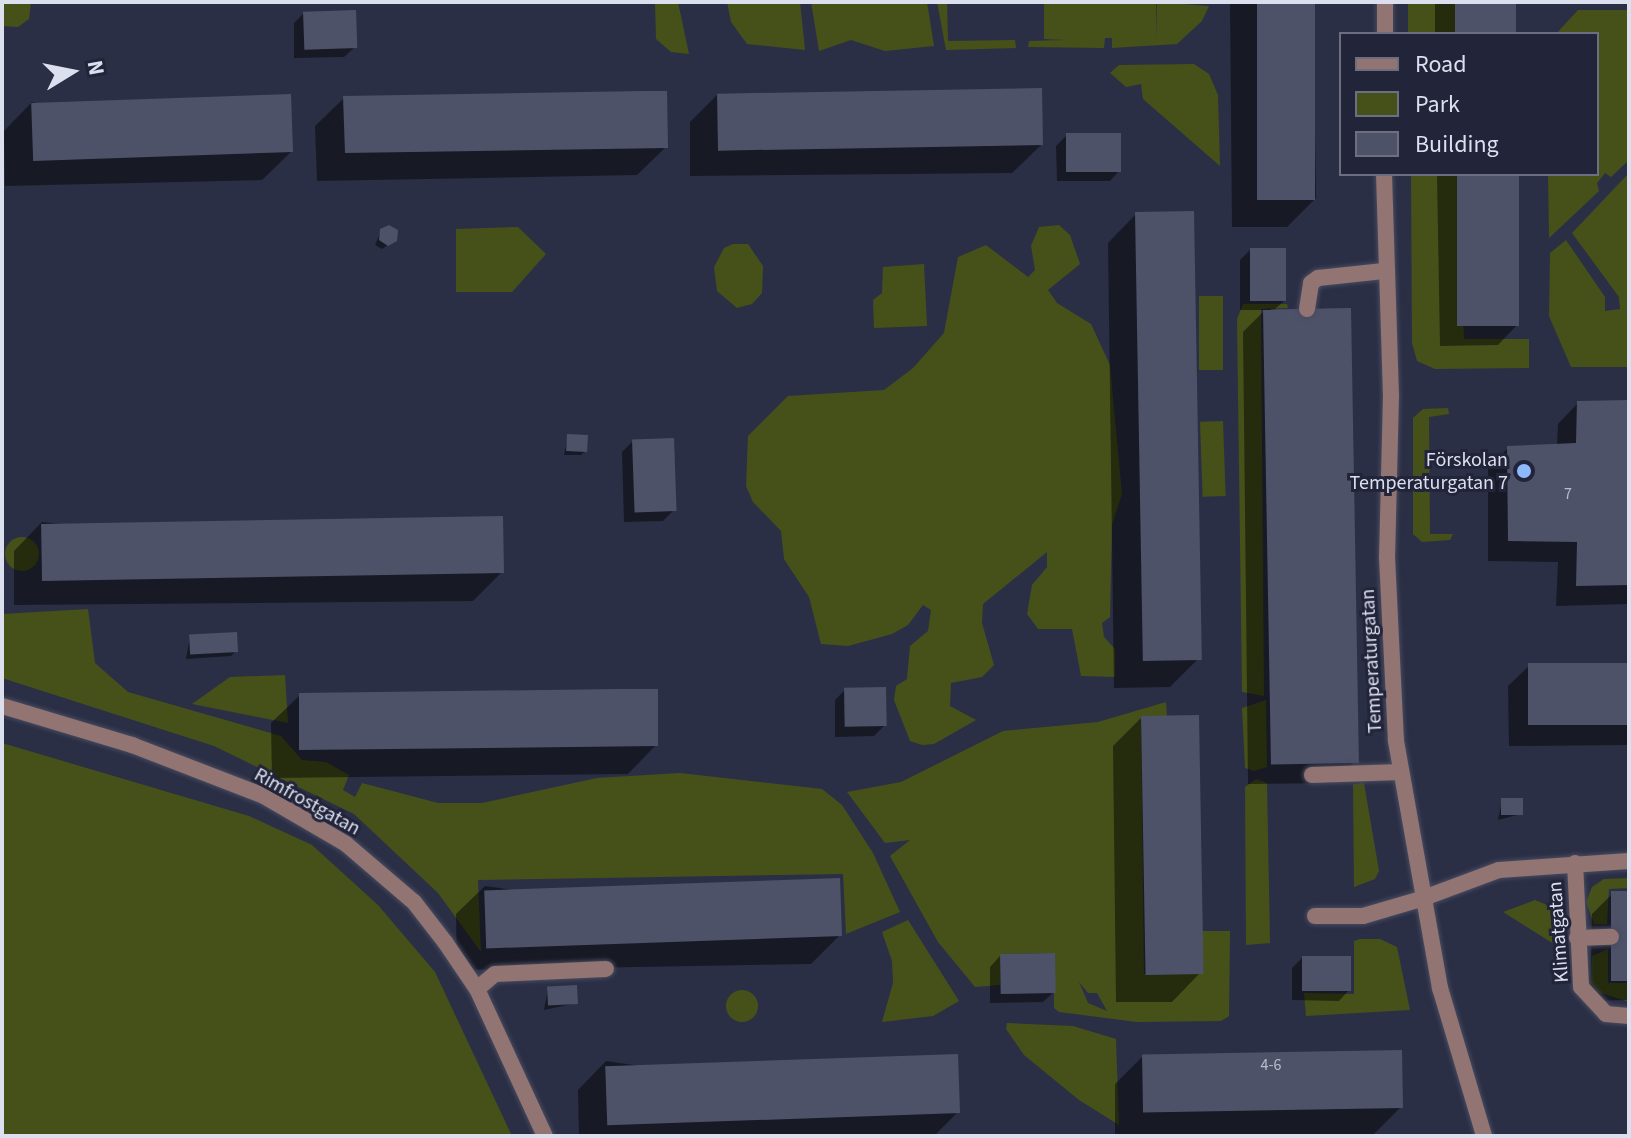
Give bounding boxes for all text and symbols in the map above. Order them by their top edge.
north arrow [32,32,112,112]
legend [1339,32,1599,176]
text: Road [1415,47,1467,82]
text: N [79,58,113,78]
text: Park [1415,87,1460,122]
text: Building [1415,127,1499,162]
place label: Förskolan Temperaturgatan 7 [1350,448,1508,495]
marker: Förskolan Temperaturgatan 7 [1515,462,1533,480]
house number: 7 [1564,484,1572,504]
street label: Temperaturgatan [1356,588,1388,734]
street label: Rimfrostgatan [250,763,364,841]
street label: Klimatgatan [1543,881,1575,983]
house number: 4-6 [1261,1055,1281,1075]

